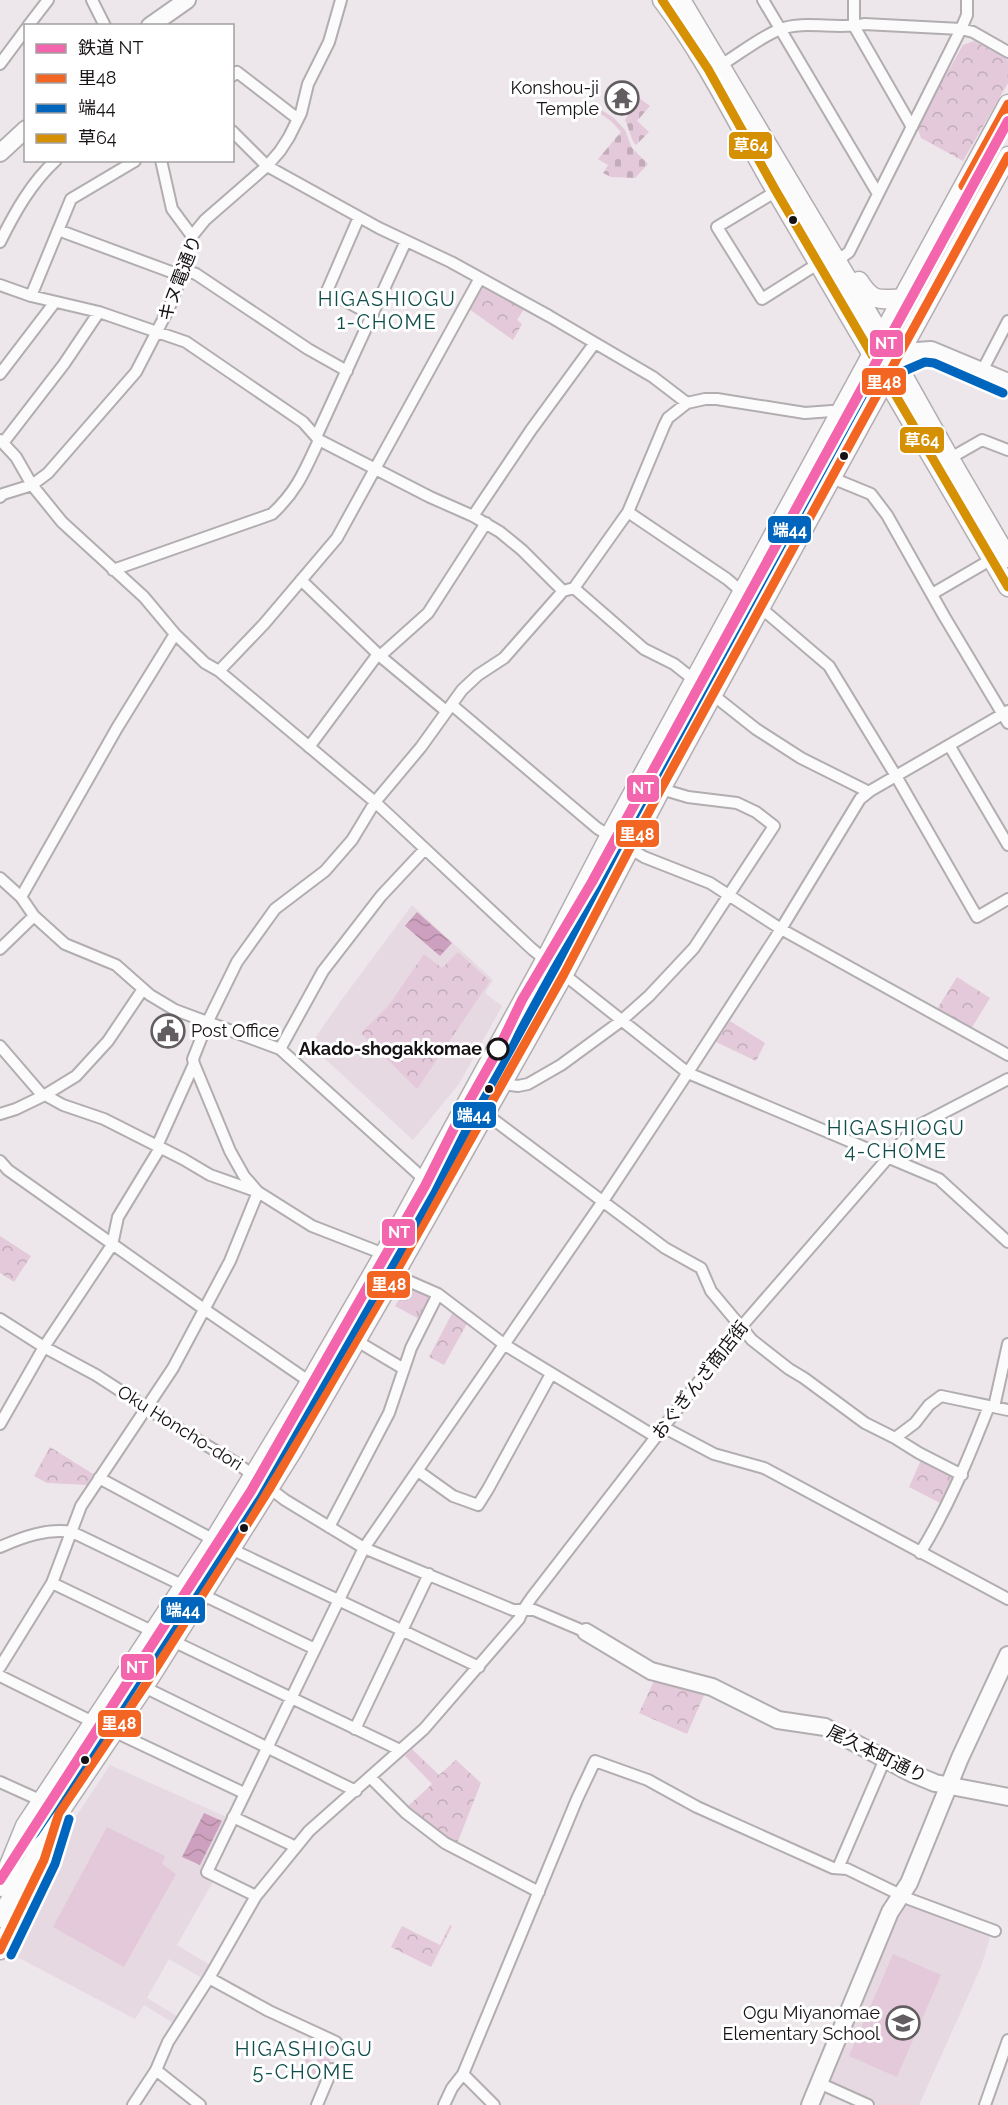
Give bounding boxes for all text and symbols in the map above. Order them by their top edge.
legend [24,24,234,162]
text: 鉄道 NT [78,37,143,58]
text: 里48 [78,67,117,88]
place label: Konshou-ji Temple [511,77,599,119]
temple icon: Konshou-ji Temple [604,80,640,116]
text: 端44 [78,97,116,118]
text: 草64 [78,127,117,148]
line badge: 草64 [728,131,773,160]
text: 草64 [734,136,768,155]
unlabelled marker [787,214,799,226]
street label: キヌ電通り [154,232,205,324]
district label: HIGASHIOGU 1-CHOME [318,287,456,334]
line badge: NT [869,329,904,358]
text: NT [875,334,897,353]
line badge: 里48 [861,367,907,396]
text: 里48 [867,373,901,392]
line badge: 草64 [899,426,945,454]
text: 草64 [905,431,939,450]
unlabelled marker [838,450,850,462]
line badge: 端44 [767,515,812,544]
text: 端44 [773,521,807,540]
line badge: NT [626,774,660,803]
text: NT [632,779,654,798]
line badge: 里48 [615,819,660,848]
text: 里48 [620,825,654,844]
public building icon: Post Office [150,1013,186,1049]
place label: Post Office [191,1020,280,1041]
place label: Akado-shogakkomae [299,1038,482,1059]
marker: Akado-shogakkomae [487,1038,509,1060]
unlabelled marker [483,1083,495,1095]
line badge: 端44 [452,1101,497,1129]
text: 端44 [457,1106,491,1125]
district label: HIGASHIOGU 4-CHOME [827,1116,965,1163]
line badge: NT [381,1218,416,1247]
text: NT [388,1223,410,1242]
line badge: 里48 [366,1270,411,1299]
text: 里48 [372,1275,406,1294]
street label: おぐぎんざ商店街 [647,1316,752,1443]
street label: Oku Honcho-dori [114,1381,247,1475]
unlabelled marker [238,1522,250,1534]
line badge: 端44 [160,1596,206,1624]
text: 端44 [166,1601,200,1620]
line badge: NT [120,1653,155,1681]
text: NT [126,1658,148,1677]
line badge: 里48 [97,1709,142,1738]
text: 里48 [102,1714,136,1733]
street label: 尾久本町通り [824,1720,930,1787]
unlabelled marker [79,1754,91,1766]
place label: Ogu Miyanomae Elementary School [722,2002,880,2044]
school or university icon: Ogu Miyanomae Elementary School [885,2005,921,2041]
district label: HIGASHIOGU 5-CHOME [235,2037,373,2084]

